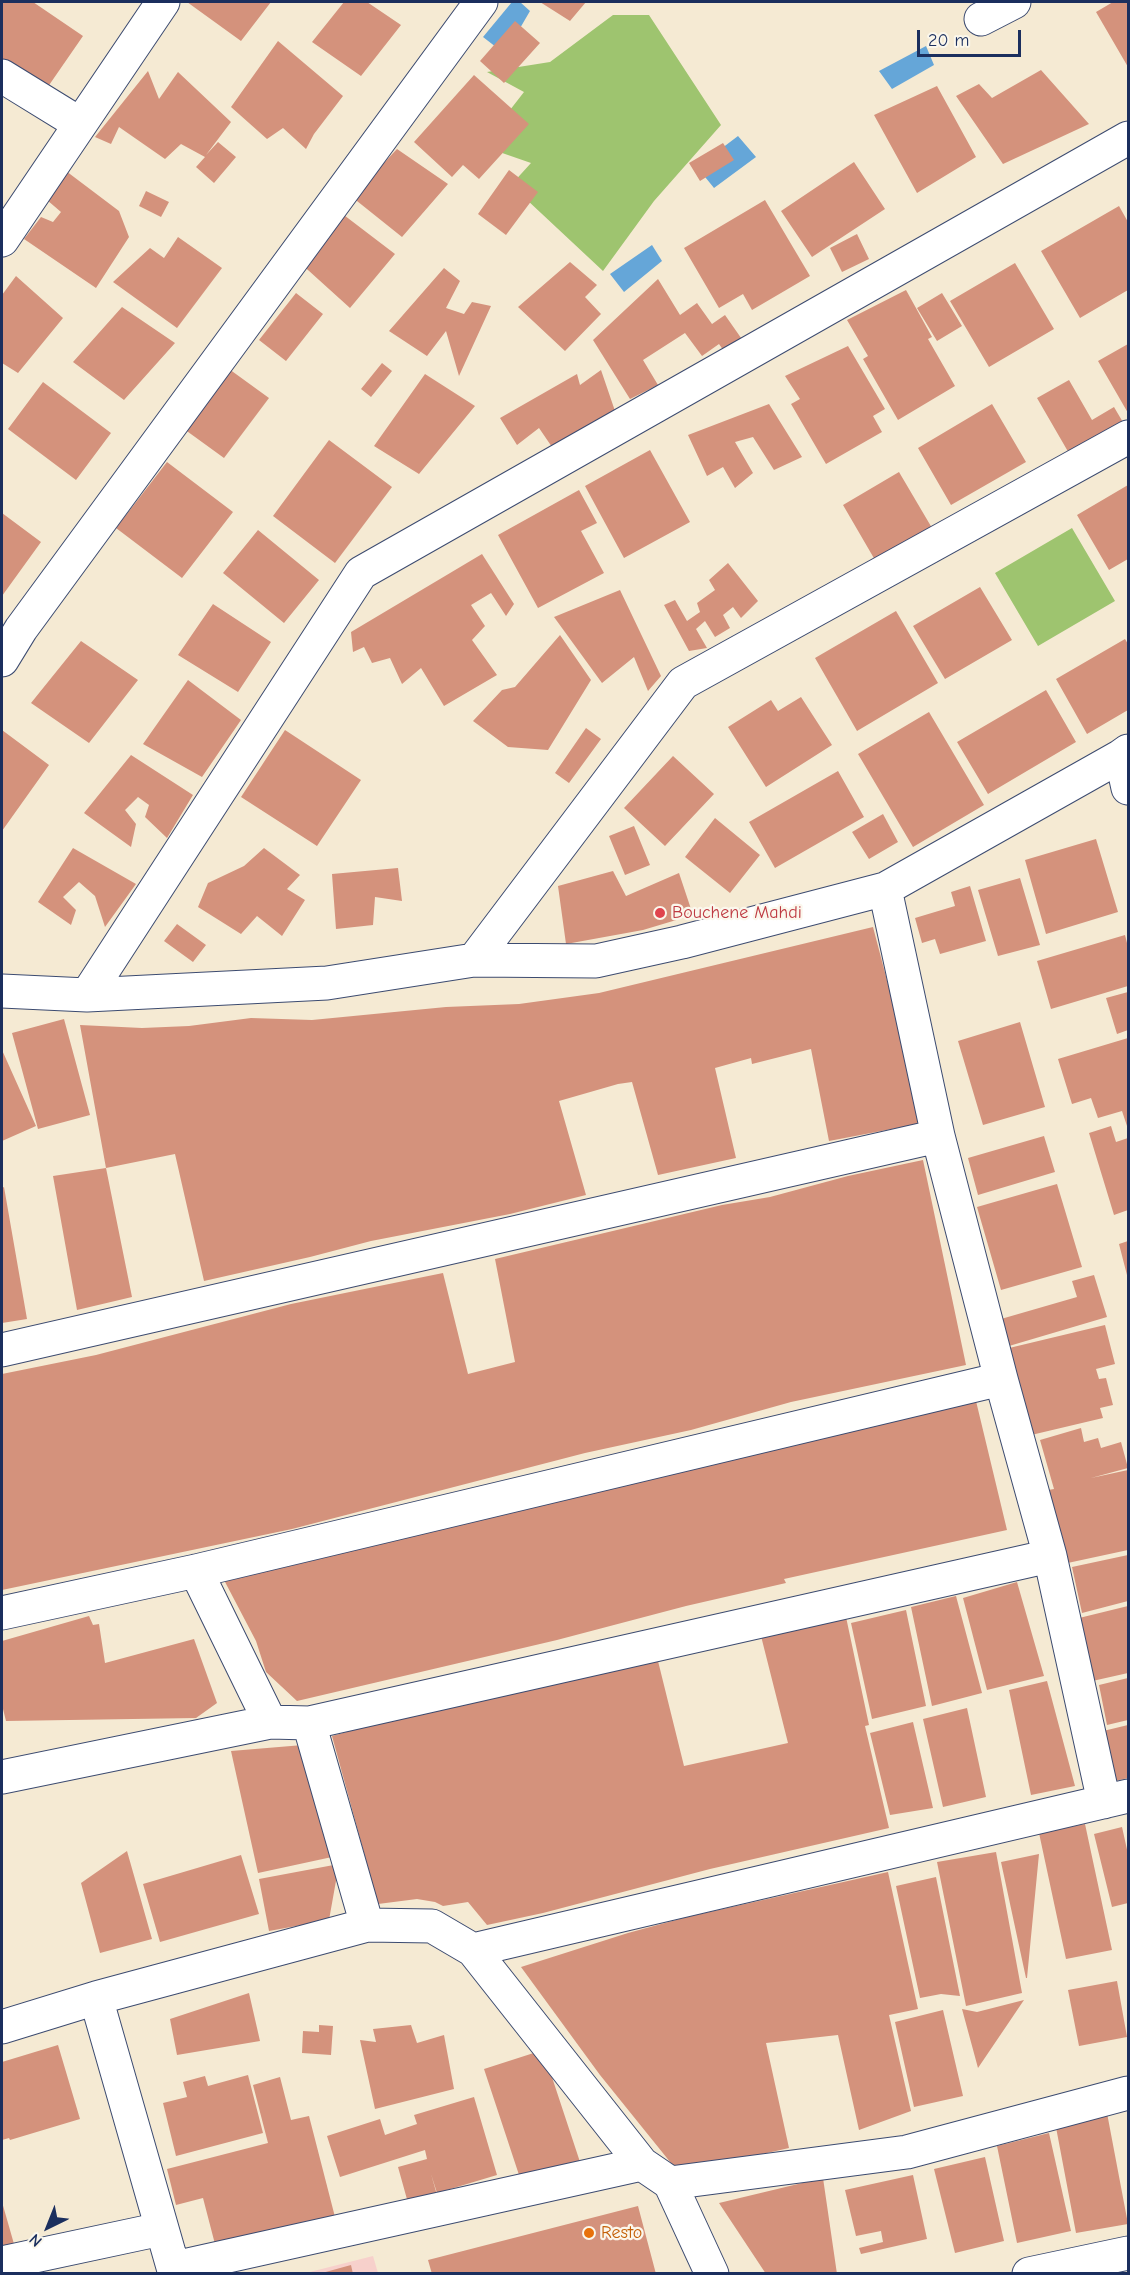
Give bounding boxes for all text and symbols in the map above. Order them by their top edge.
scale bar [920,18,1024,56]
text: 20 m [928,30,969,51]
place label: Bouchene Mahdi [672,902,802,924]
marker: Bouchene Mahdi [653,906,667,920]
north arrow [18,2197,78,2257]
place label: Resto [601,2222,642,2244]
marker: Resto [582,2226,596,2240]
text: N [26,2230,46,2250]

